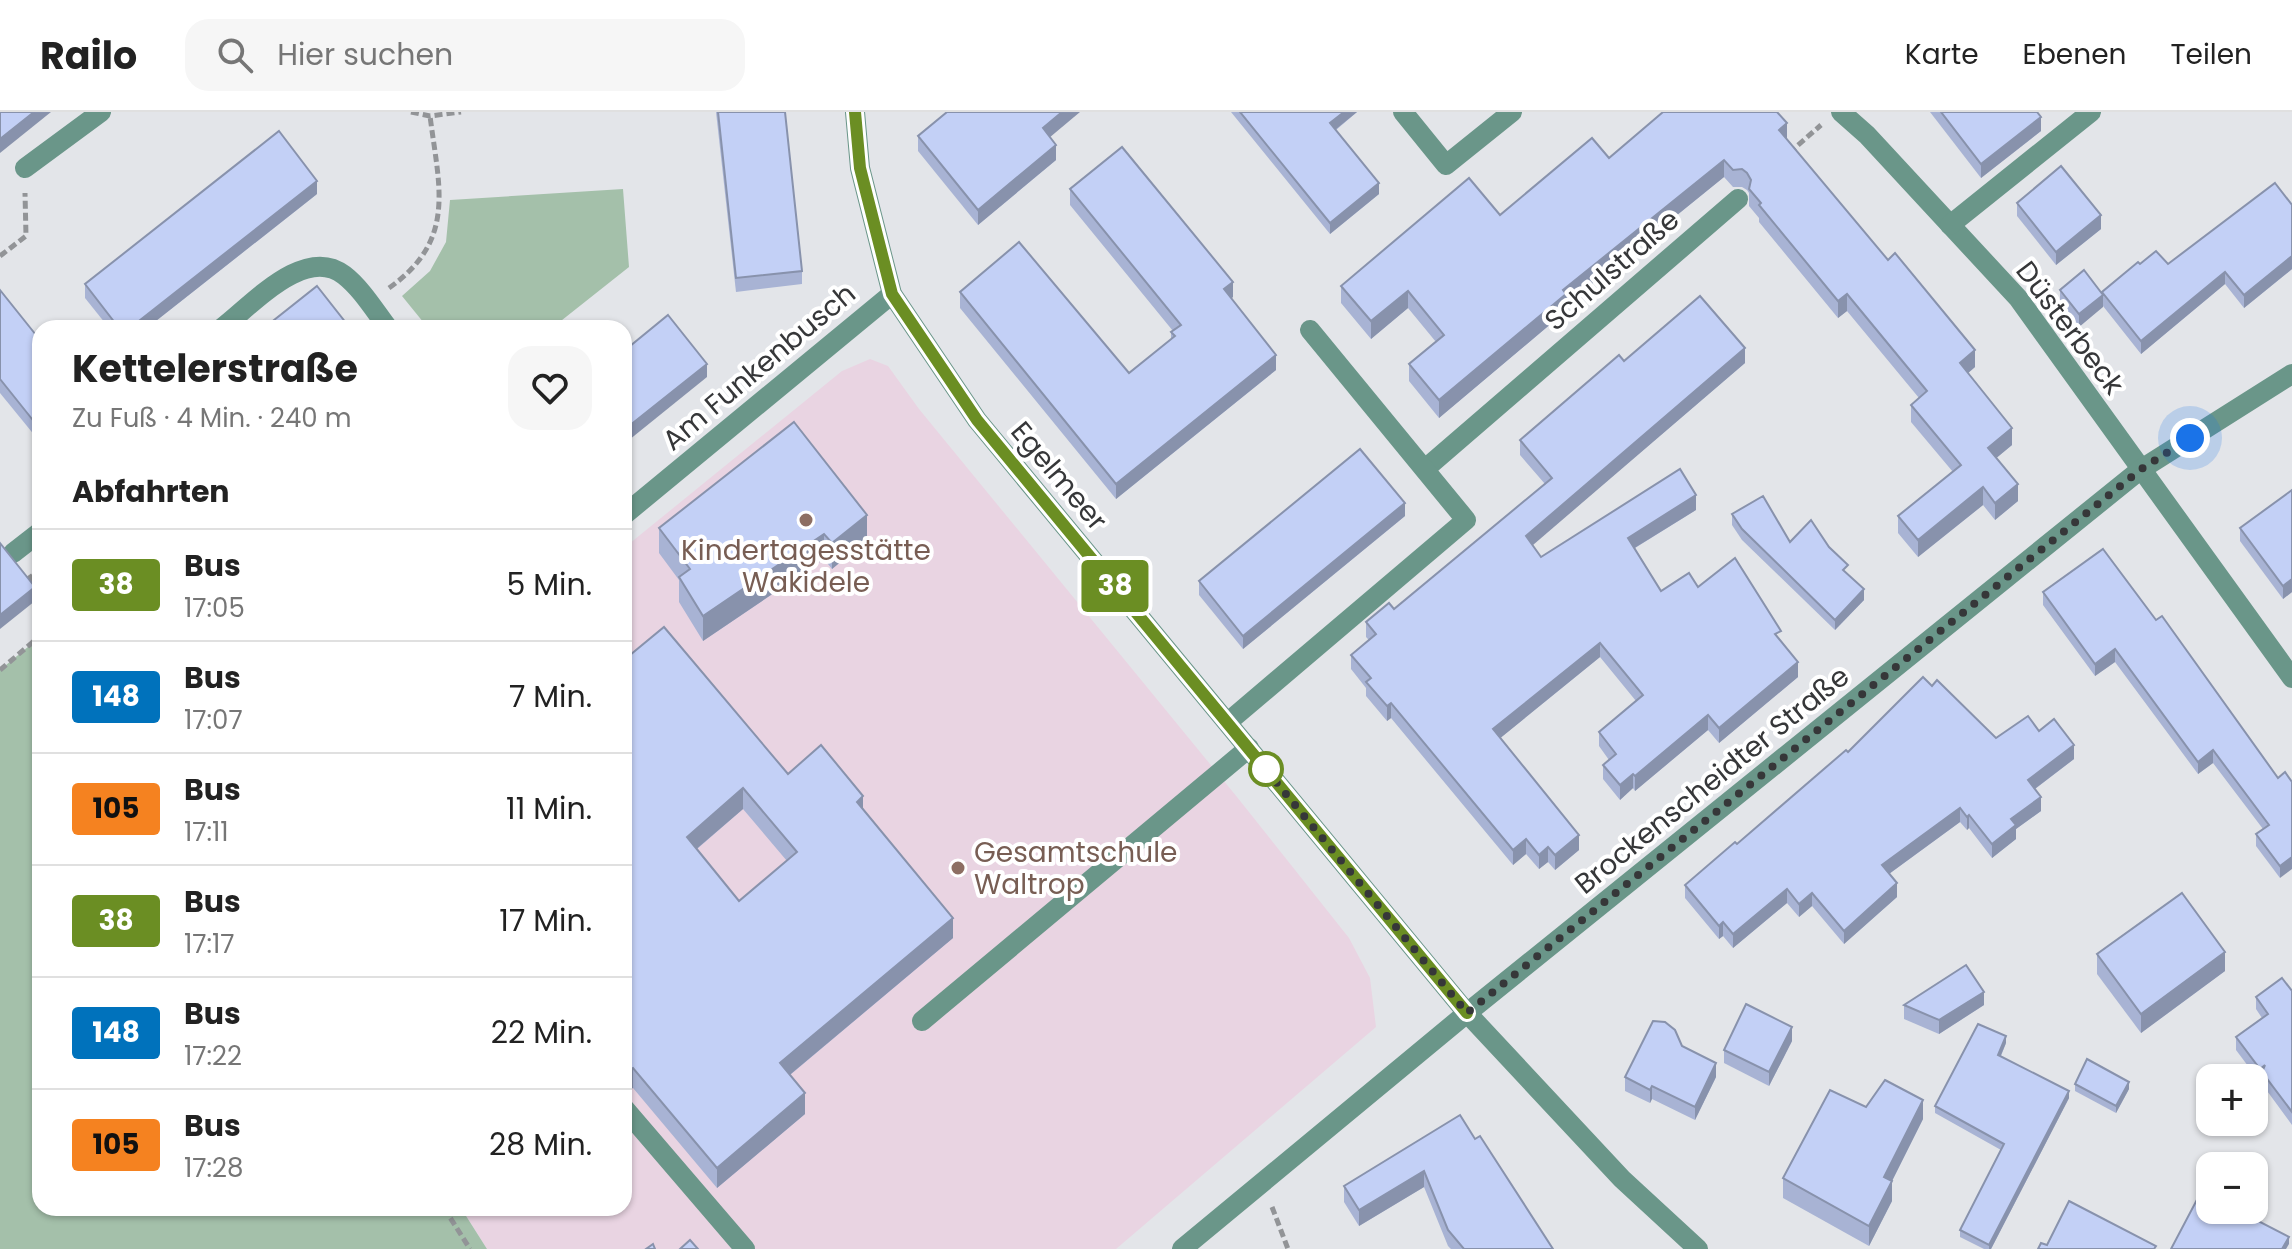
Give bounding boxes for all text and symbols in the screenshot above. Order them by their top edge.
search box [185,19,745,91]
text: Railo [40,29,137,82]
icon: search [213,33,257,77]
text: Hier suchen [277,33,453,76]
text: Karte [1905,35,1979,74]
text: Ebenen [2023,35,2126,74]
text: Teilen [2170,35,2252,74]
street label: Schulstraße [1536,201,1688,339]
street label: Düsterbeck [2007,253,2133,403]
street label: Am Funkenbusch [654,275,864,459]
text: Kettelerstraße [72,342,358,395]
button: heart [508,346,592,430]
text: Zu Fuß · 4 Min. · 240 m [72,400,351,436]
street label: Egelmeer [1002,413,1116,539]
your location [2170,418,2210,458]
text: Abfahrten [72,470,230,513]
marker: Kindertagesstätte Wakidele [797,511,815,529]
place label: Kindertagesstätte Wakidele [681,531,931,602]
text: Bus [184,544,241,587]
line badge: 38 [1079,560,1151,612]
text: 5 Min. [506,563,592,606]
text: 38 [98,565,134,604]
text: 38 [1097,566,1133,605]
text: 17:05 [184,590,245,626]
text: Bus [184,656,241,699]
street label: Brockenscheidter Straße [1567,657,1857,903]
text: 7 Min. [509,675,592,718]
text: 148 [92,677,140,716]
text: 17:07 [184,702,243,738]
unlabelled marker [1249,752,1283,786]
text: Bus [184,768,241,811]
text: 11 Min. [506,787,592,830]
text: 105 [93,789,139,828]
text: 17:11 [184,814,229,850]
place label: Gesamtschule Waltrop [974,833,1177,904]
marker: Gesamtschule Waltrop [949,859,967,877]
text: Bus [184,880,241,923]
text: 17 Min. [499,899,592,942]
text: 38 [98,901,134,940]
text: 17:17 [184,926,235,962]
text: Bus [184,992,241,1035]
text: 22 Min. [491,1011,592,1054]
text: 148 [92,1013,140,1052]
text: 17:22 [184,1038,242,1074]
map controls [2196,1064,2268,1224]
button: + [2196,1064,2268,1136]
text: Bus [184,1104,241,1147]
text: 28 Min. [489,1123,592,1166]
text: 105 [93,1125,139,1164]
text: 17:28 [184,1150,243,1186]
button: − [2196,1152,2268,1224]

